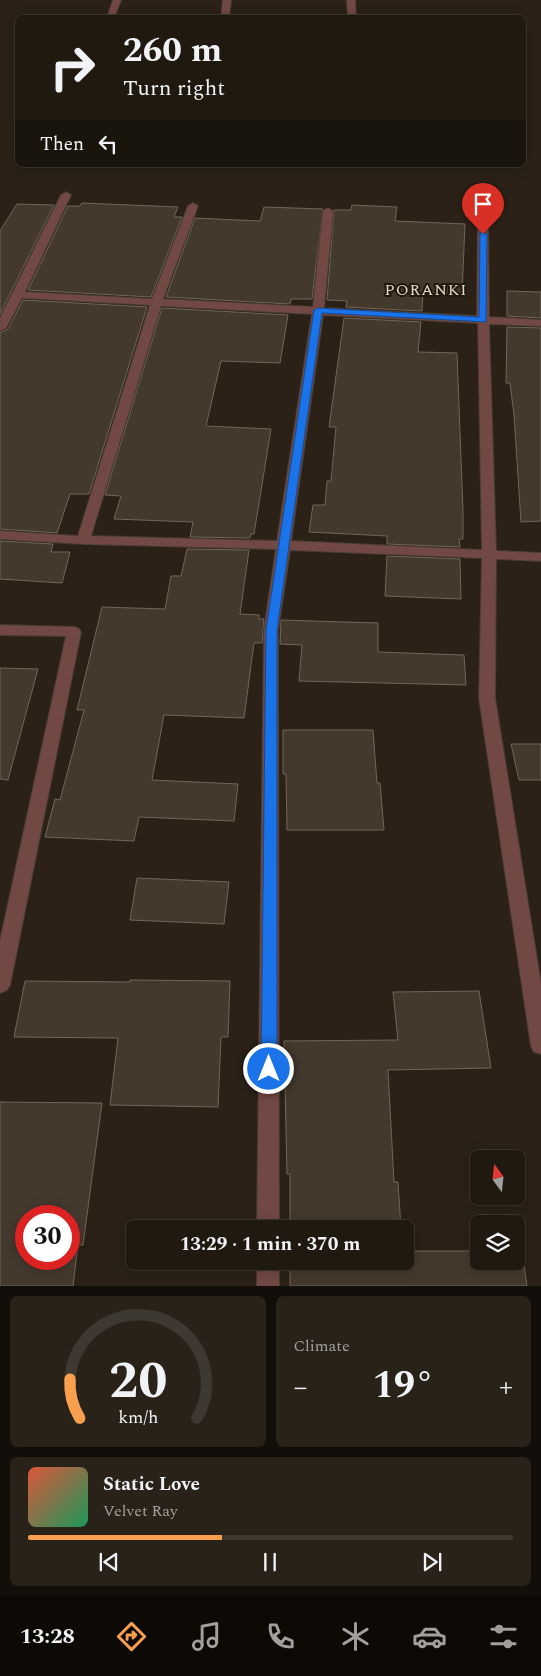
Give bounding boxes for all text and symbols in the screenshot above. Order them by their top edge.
text: 260 m [123,24,222,77]
icon: right [40,35,105,100]
text: Turn right [123,72,225,105]
text: Then [40,130,84,159]
icon: left [94,130,122,158]
pin [462,183,504,234]
icon: arrive [469,190,497,218]
district label: PORANKI [384,278,468,302]
position arrow [242,1042,294,1094]
north arrow [470,1150,525,1205]
map controls [470,1150,525,1270]
speed limit sign: 30 [15,1205,80,1270]
button: layers [470,1215,525,1270]
text: 13:29 · 1 min · 370 m [180,1230,360,1259]
text: Climate [294,1334,350,1358]
text: 20 [109,1342,167,1421]
text: 19° [372,1357,434,1415]
text: − [294,1366,308,1409]
text: + [499,1366,513,1409]
text: km/h [118,1404,158,1431]
text: Static Love [103,1470,200,1499]
text: Velvet Ray [103,1499,178,1523]
icon: previous [95,1548,123,1576]
icon: pause [256,1548,284,1576]
icon: next [418,1548,446,1576]
icon: directions [114,1619,149,1654]
icon: music [189,1619,224,1654]
icon: phone [263,1619,298,1654]
icon: climate [338,1619,373,1654]
icon: car [412,1619,447,1654]
icon: filters [486,1619,521,1654]
text: 13:28 [20,1620,75,1653]

